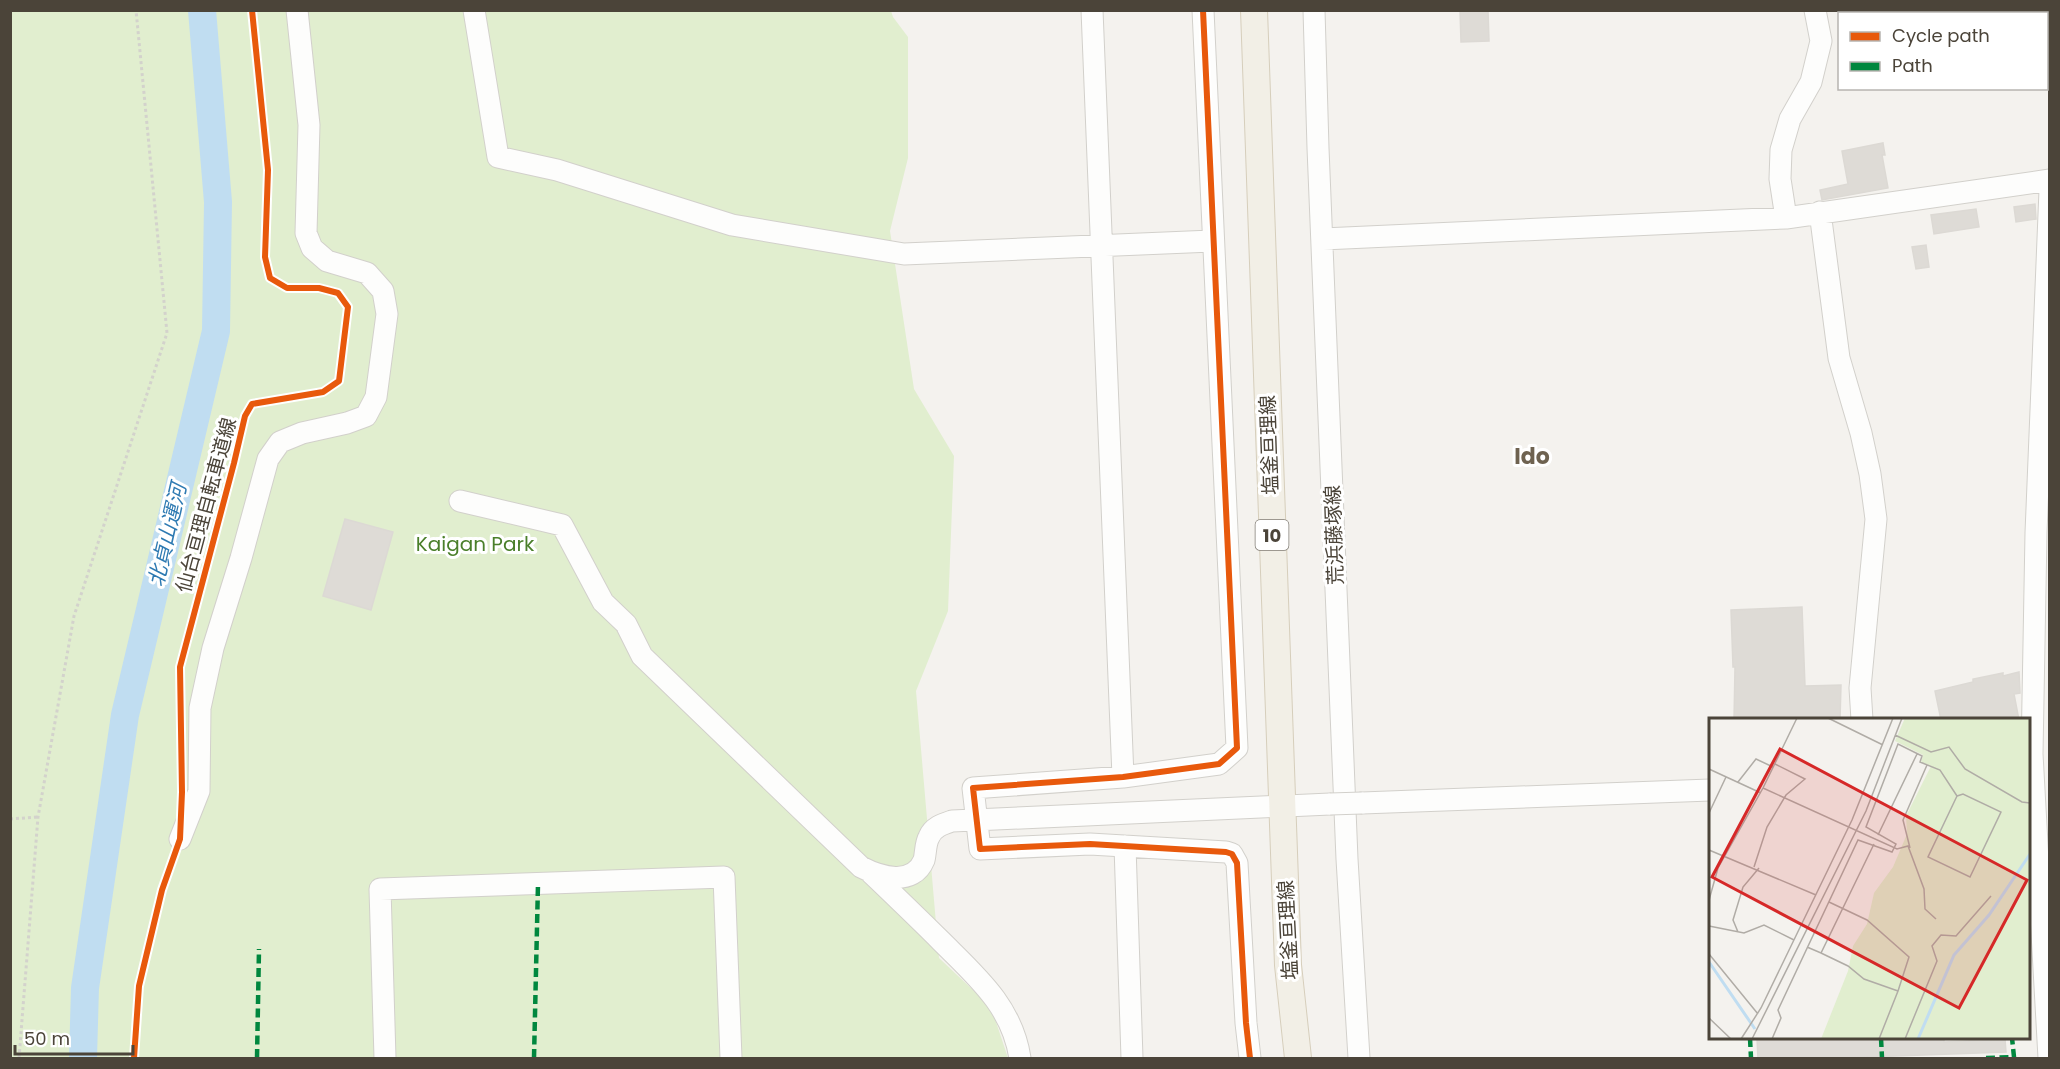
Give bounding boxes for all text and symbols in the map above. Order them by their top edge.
legend [1838,12,2048,90]
text: Cycle path [1892,23,1990,48]
text: Path [1892,53,1933,78]
street label: 塩釜亘理線 [1253,395,1285,495]
street label: 仙台亘理自転車道線 [169,414,243,596]
district label: Ido [1514,441,1550,472]
water label: 北貞山運河 [141,477,194,589]
street label: 荒浜藤塚線 [1318,485,1350,585]
road number: 10 [1256,520,1288,550]
park label: Kaigan Park [416,530,535,558]
inset map [1709,718,2030,1039]
street label: 塩釜亘理線 [1271,879,1305,981]
scale bar [15,1018,134,1056]
text: 50 m [24,1026,70,1051]

